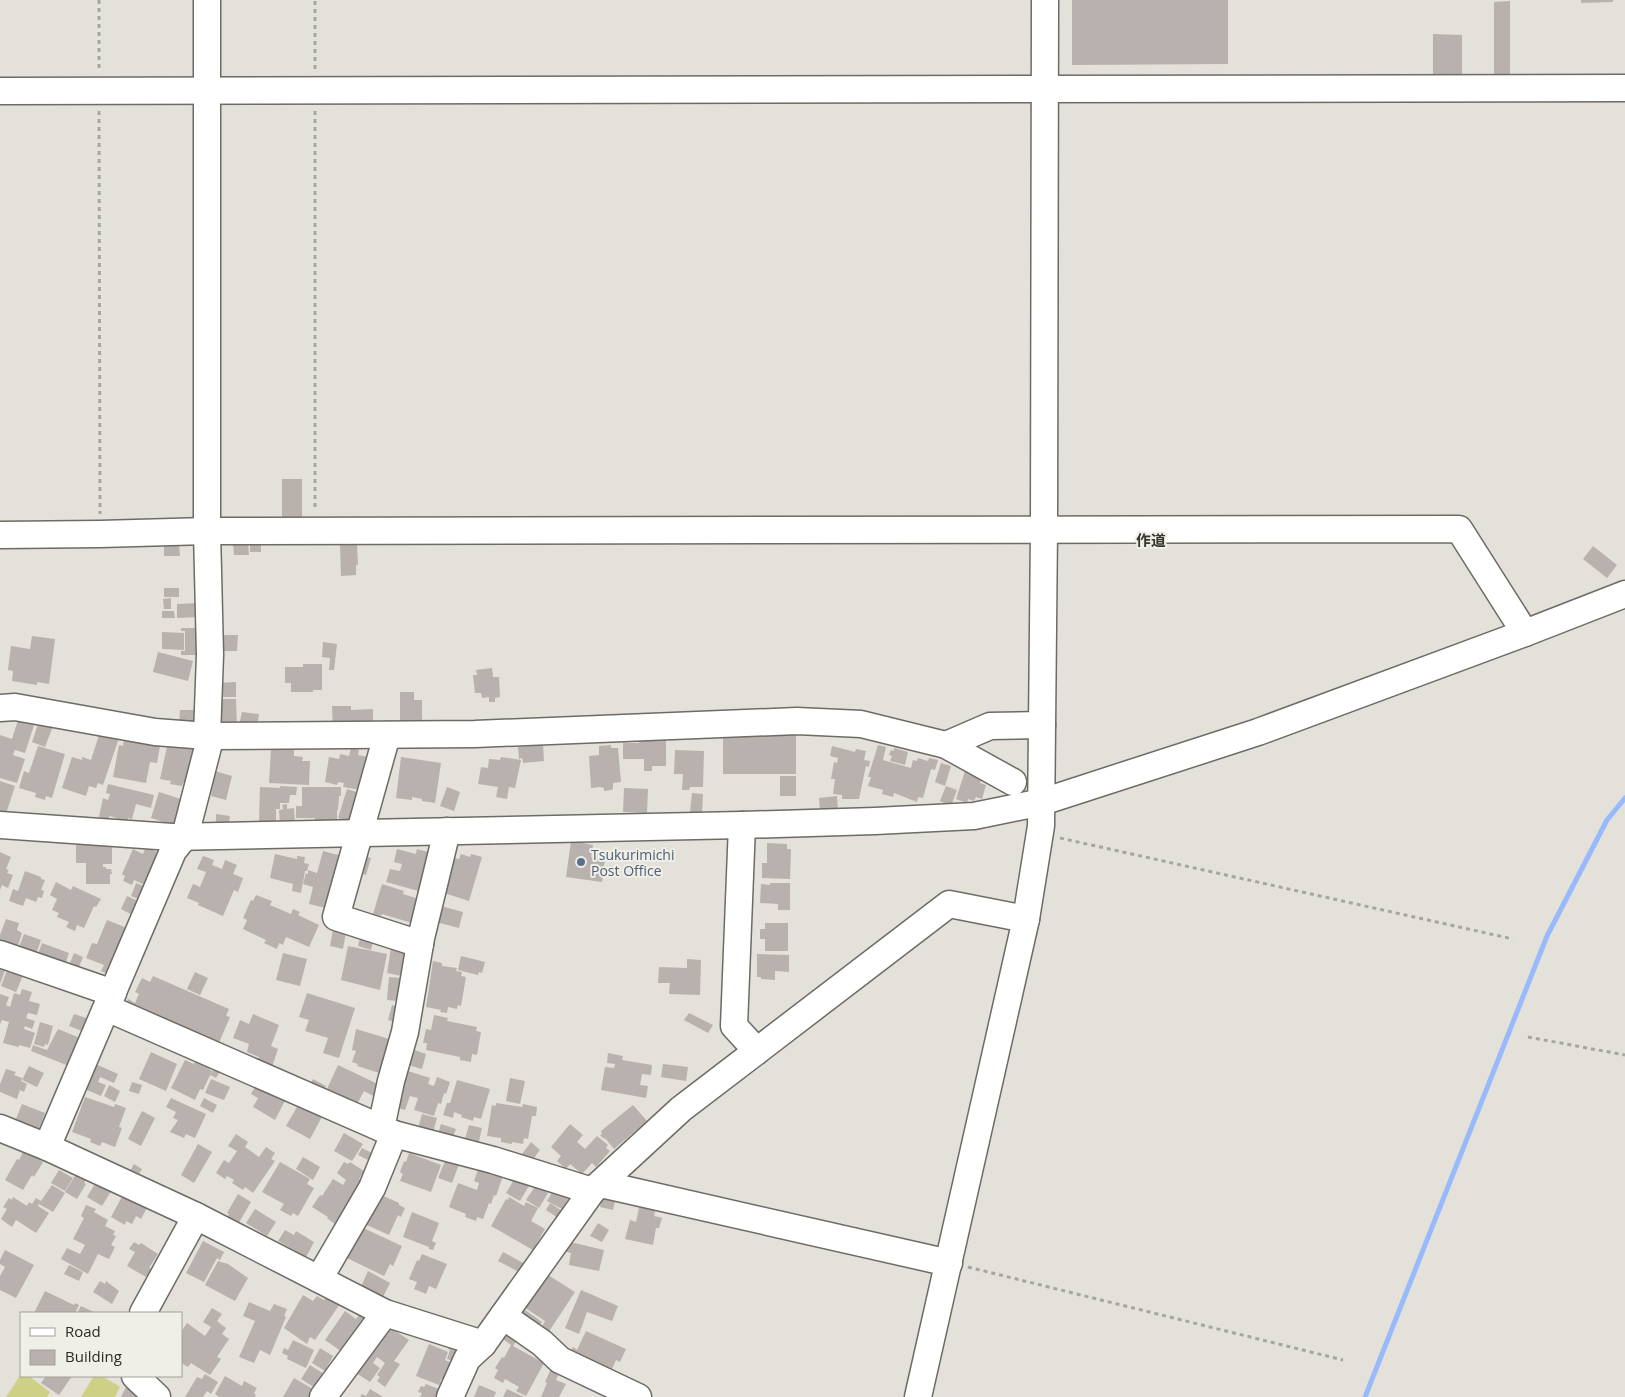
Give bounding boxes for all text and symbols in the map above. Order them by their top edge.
district label: 作道 [1136,530,1166,550]
place label: Tsukurimichi Post Office [591,845,675,880]
marker: Tsukurimichi Post Office [575,856,587,868]
legend [20,1312,182,1377]
text: Road [65,1321,101,1341]
text: Building [65,1346,122,1366]

